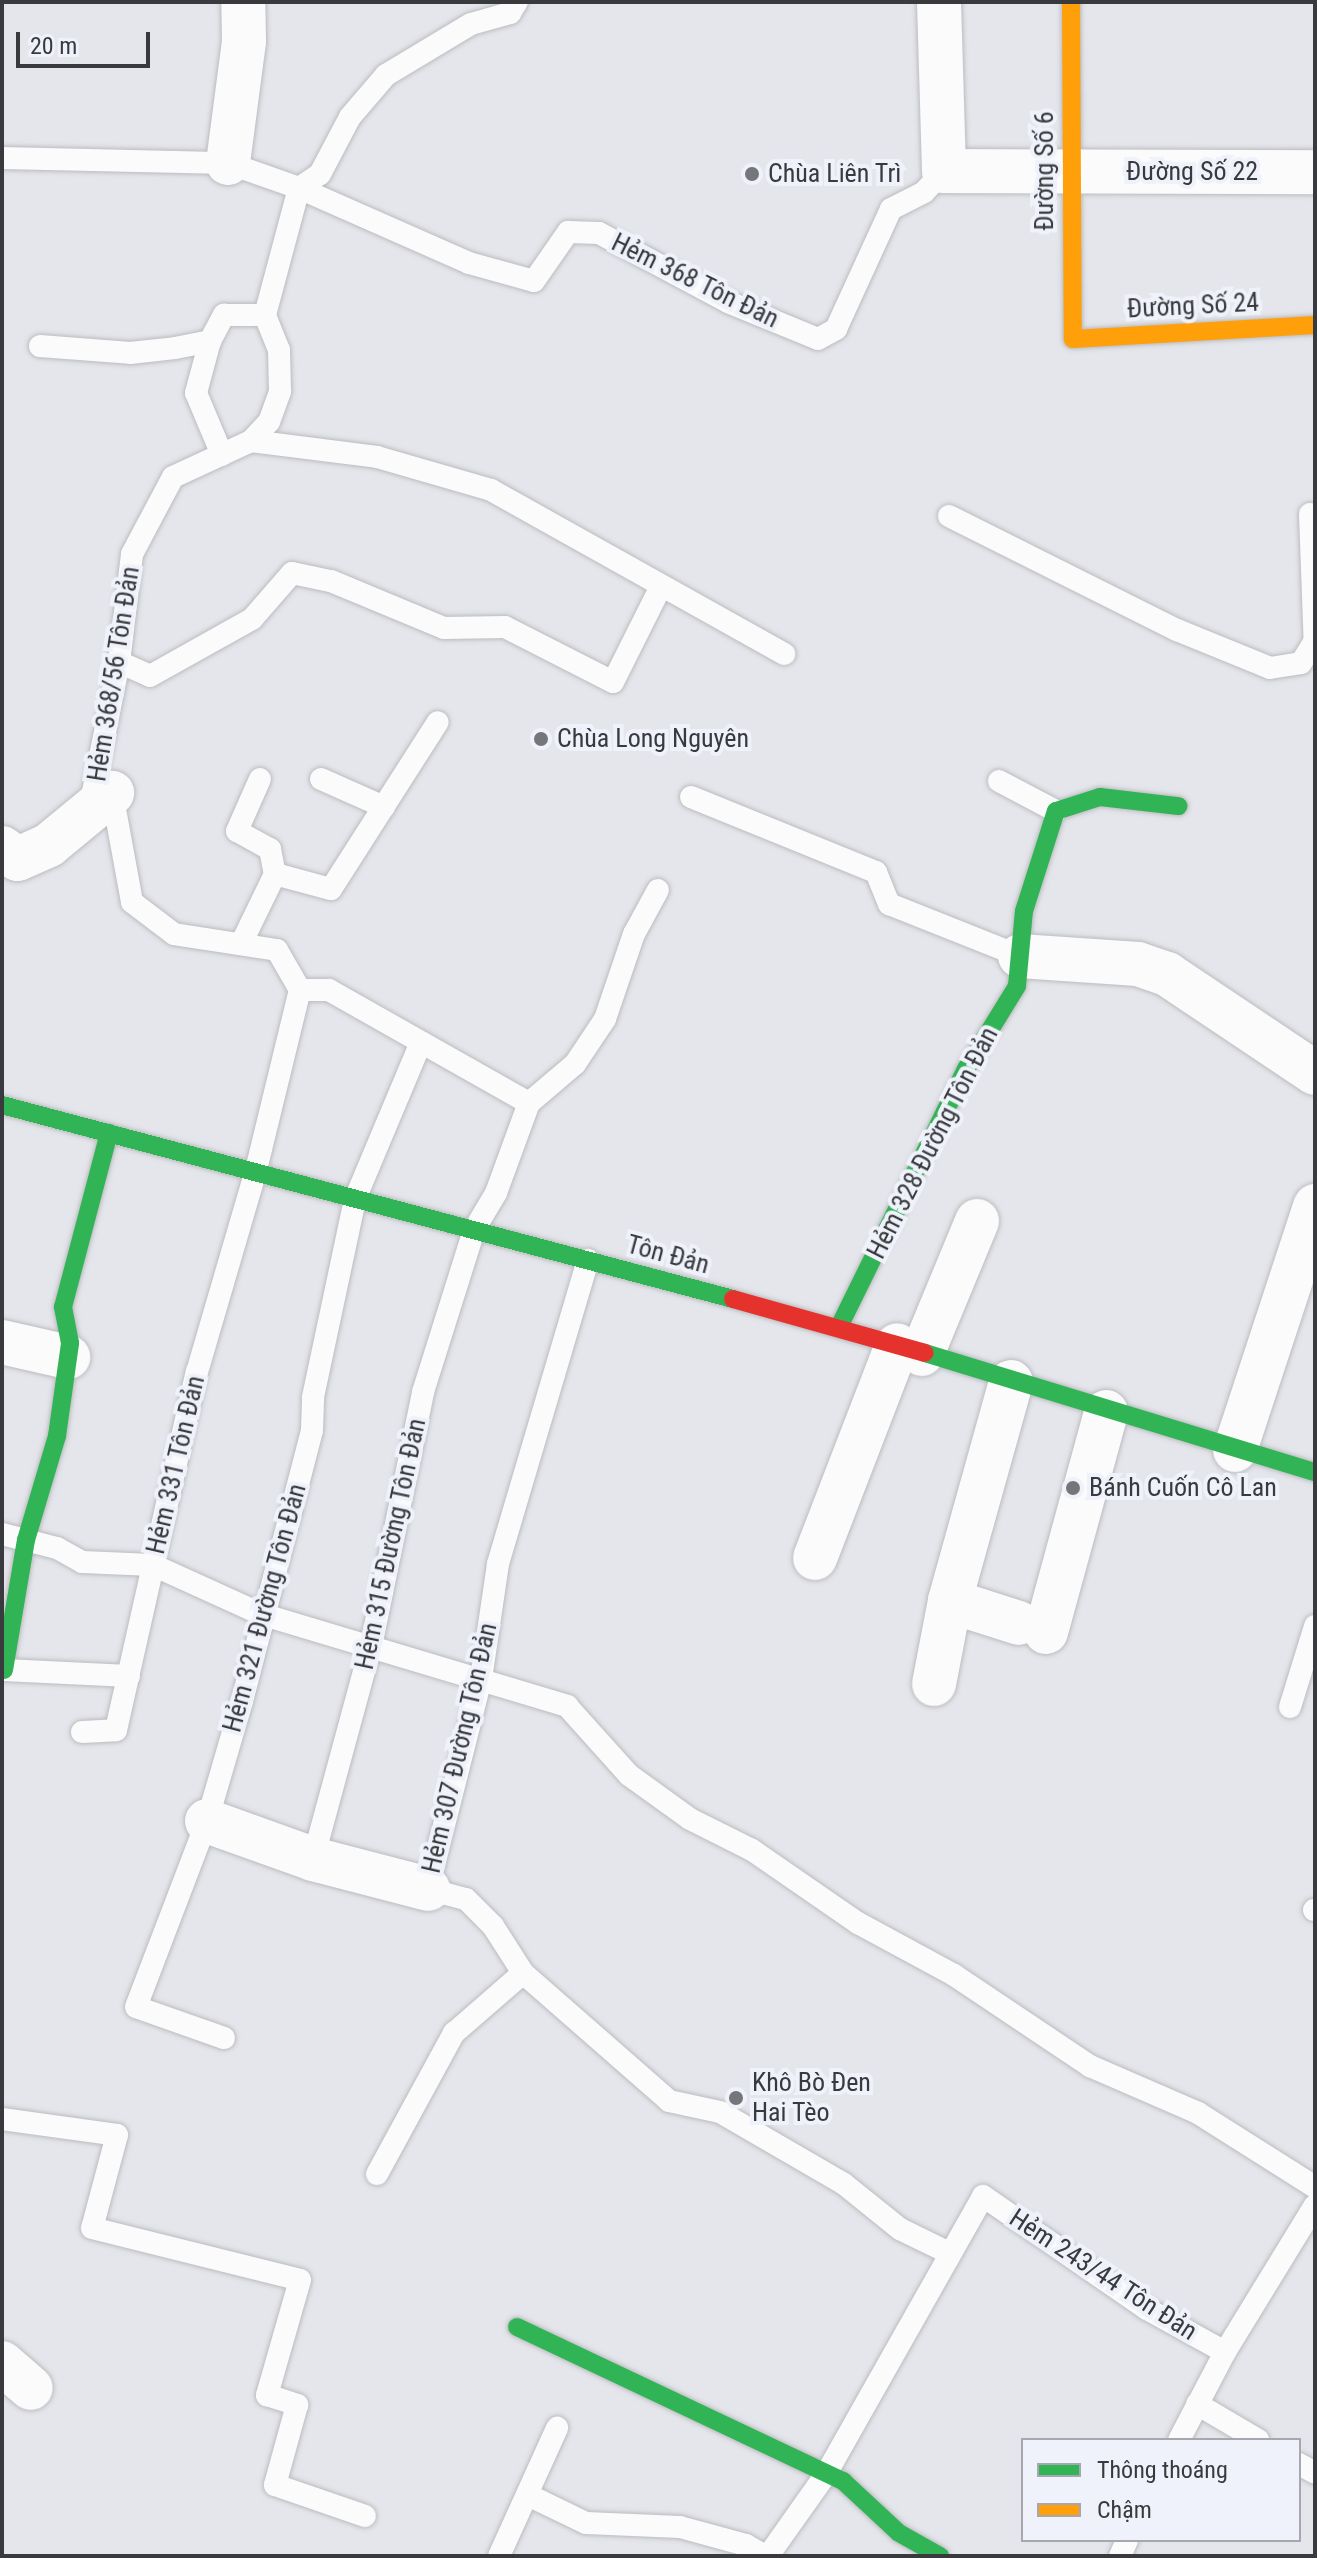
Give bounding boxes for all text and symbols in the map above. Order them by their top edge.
scale bar [20,16,154,66]
text: 20 m [30,32,77,60]
street label: Đường Số 6 [1029,111,1061,231]
street label: Đường Số 22 [1126,156,1258,188]
place label: Chùa Liên Trì [768,158,902,190]
marker: Chùa Liên Trì [743,165,761,183]
street label: Hẻm 368 Tôn Đản [606,227,784,335]
street label: Đường Số 24 [1126,287,1260,325]
street label: Hẻm 368/56 Tôn Đản [82,564,146,784]
place label: Chùa Long Nguyên [557,723,749,755]
marker: Chùa Long Nguyên [532,730,550,748]
street label: Hẻm 328 Đường Tôn Đản [861,1022,1005,1264]
street label: Tôn Đản [623,1229,713,1281]
street label: Hẻm 331 Tôn Đản [140,1373,212,1557]
street label: Hẻm 315 Đường Tôn Đản [349,1415,433,1673]
place label: Bánh Cuốn Cô Lan [1089,1472,1277,1504]
marker: Bánh Cuốn Cô Lan [1064,1479,1082,1497]
street label: Hẻm 321 Đường Tôn Đản [217,1480,313,1736]
street label: Hẻm 307 Đường Tôn Đản [416,1620,504,1876]
place label: Khô Bò Đen Hai Tèo [752,2067,871,2128]
marker: Khô Bò Đen Hai Tèo [727,2089,745,2107]
street label: Hẻm 243/44 Tôn Đản [1003,2203,1203,2347]
legend [1021,2438,1301,2542]
text: Thông thoáng [1097,2456,1228,2484]
text: Chậm [1097,2496,1152,2524]

